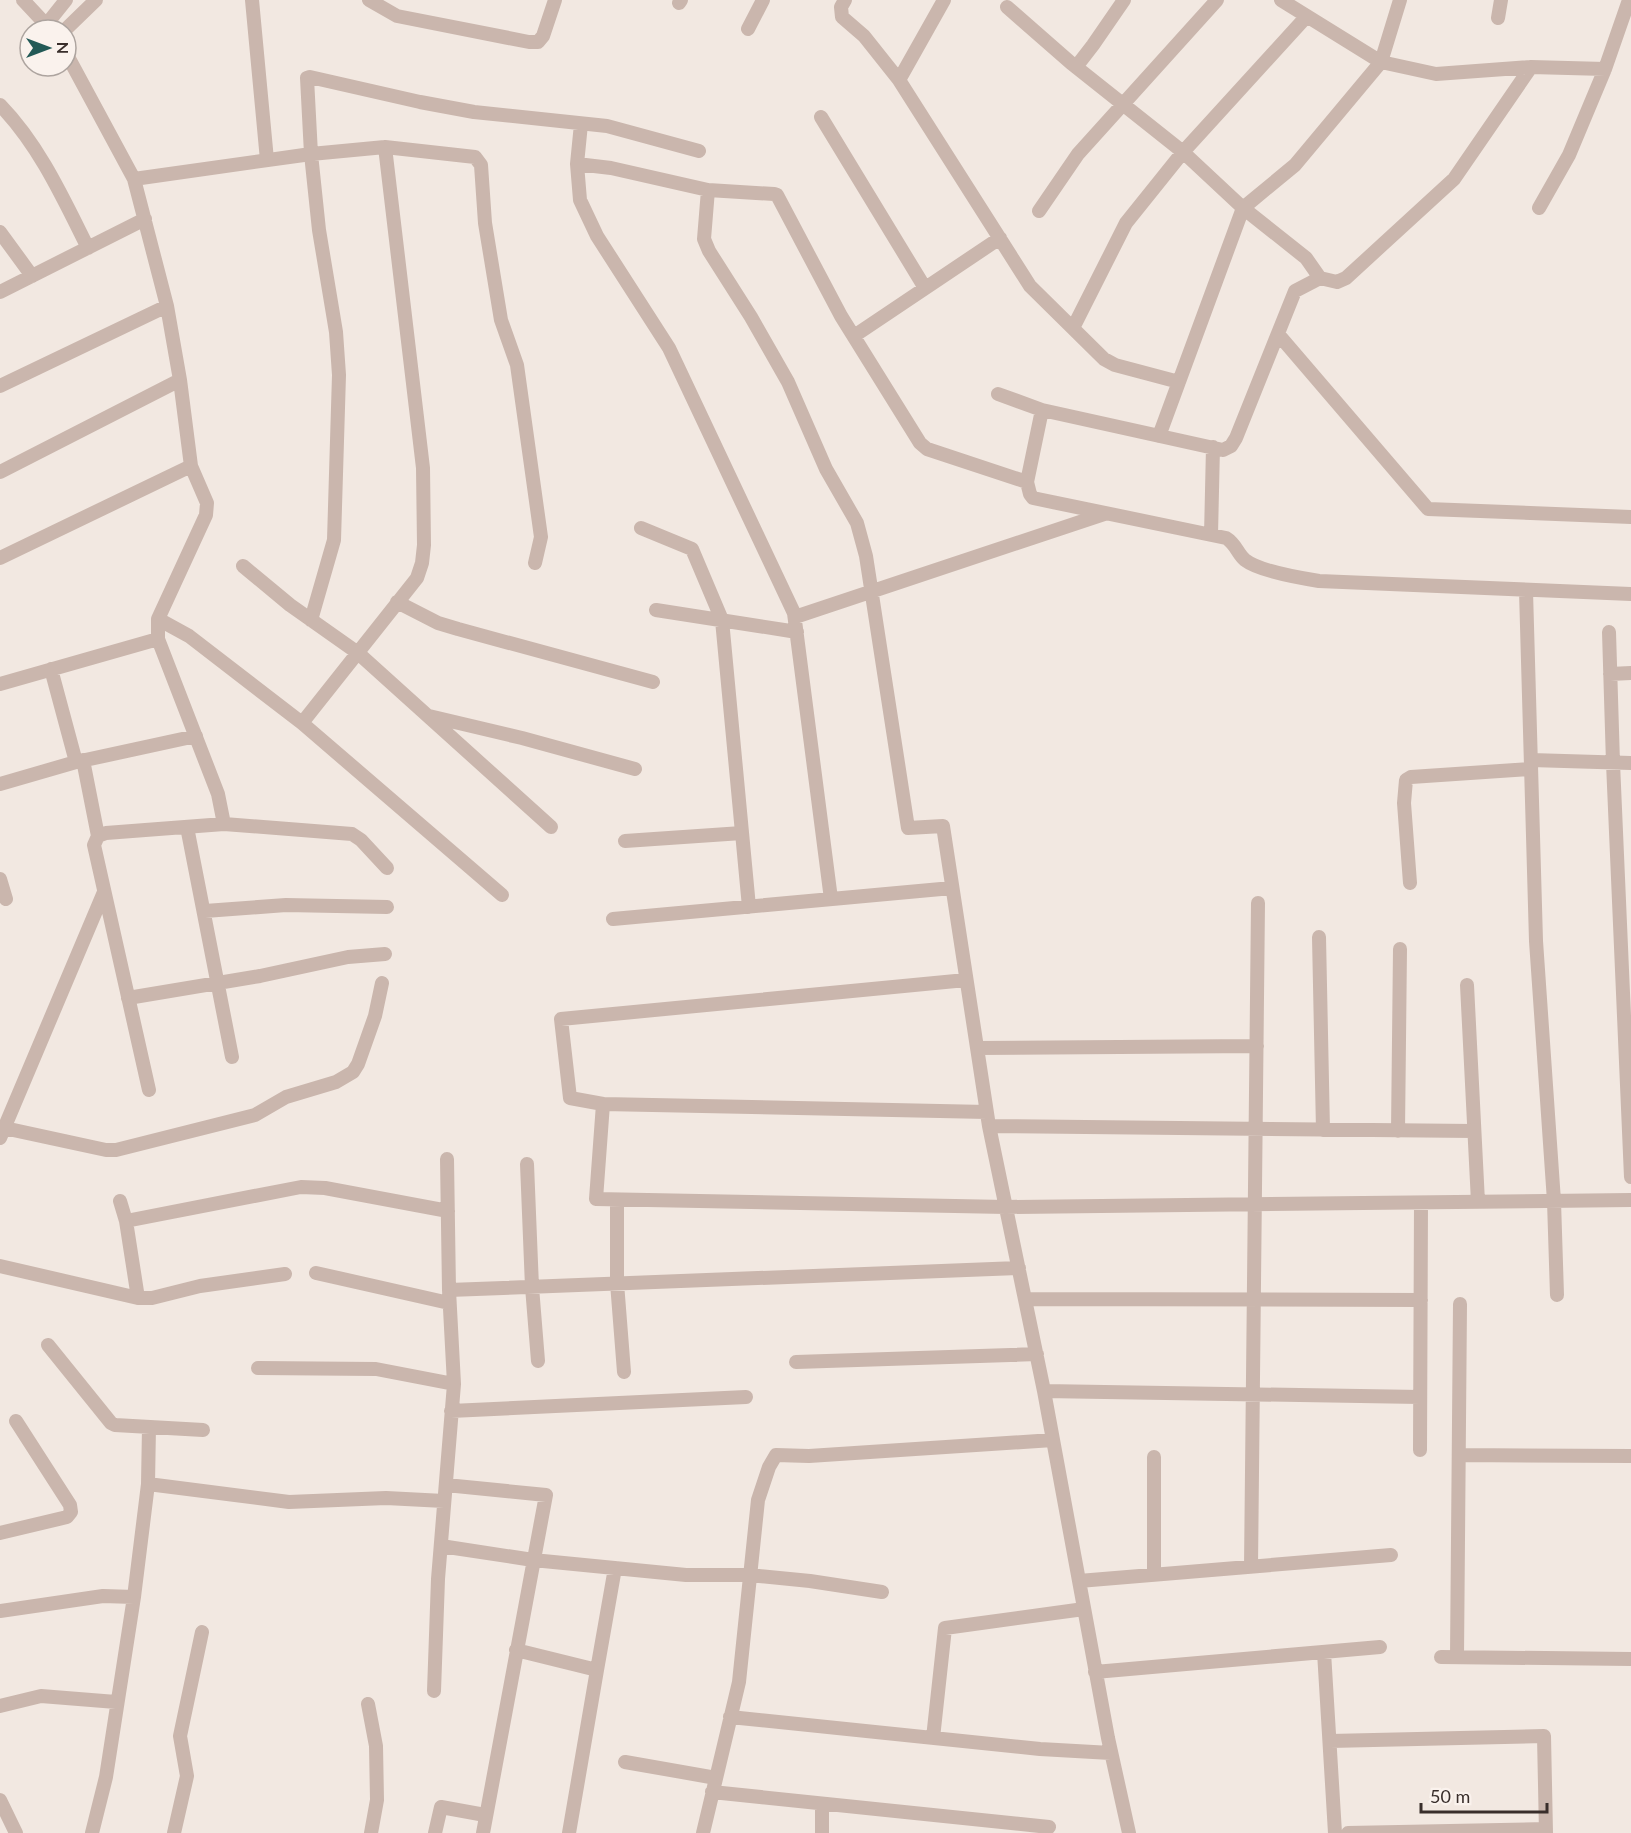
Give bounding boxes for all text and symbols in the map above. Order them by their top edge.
north arrow [18,18,78,78]
text: N [54,42,73,54]
scale bar [1421,1776,1547,1814]
text: 50 m [1430,1785,1470,1807]

